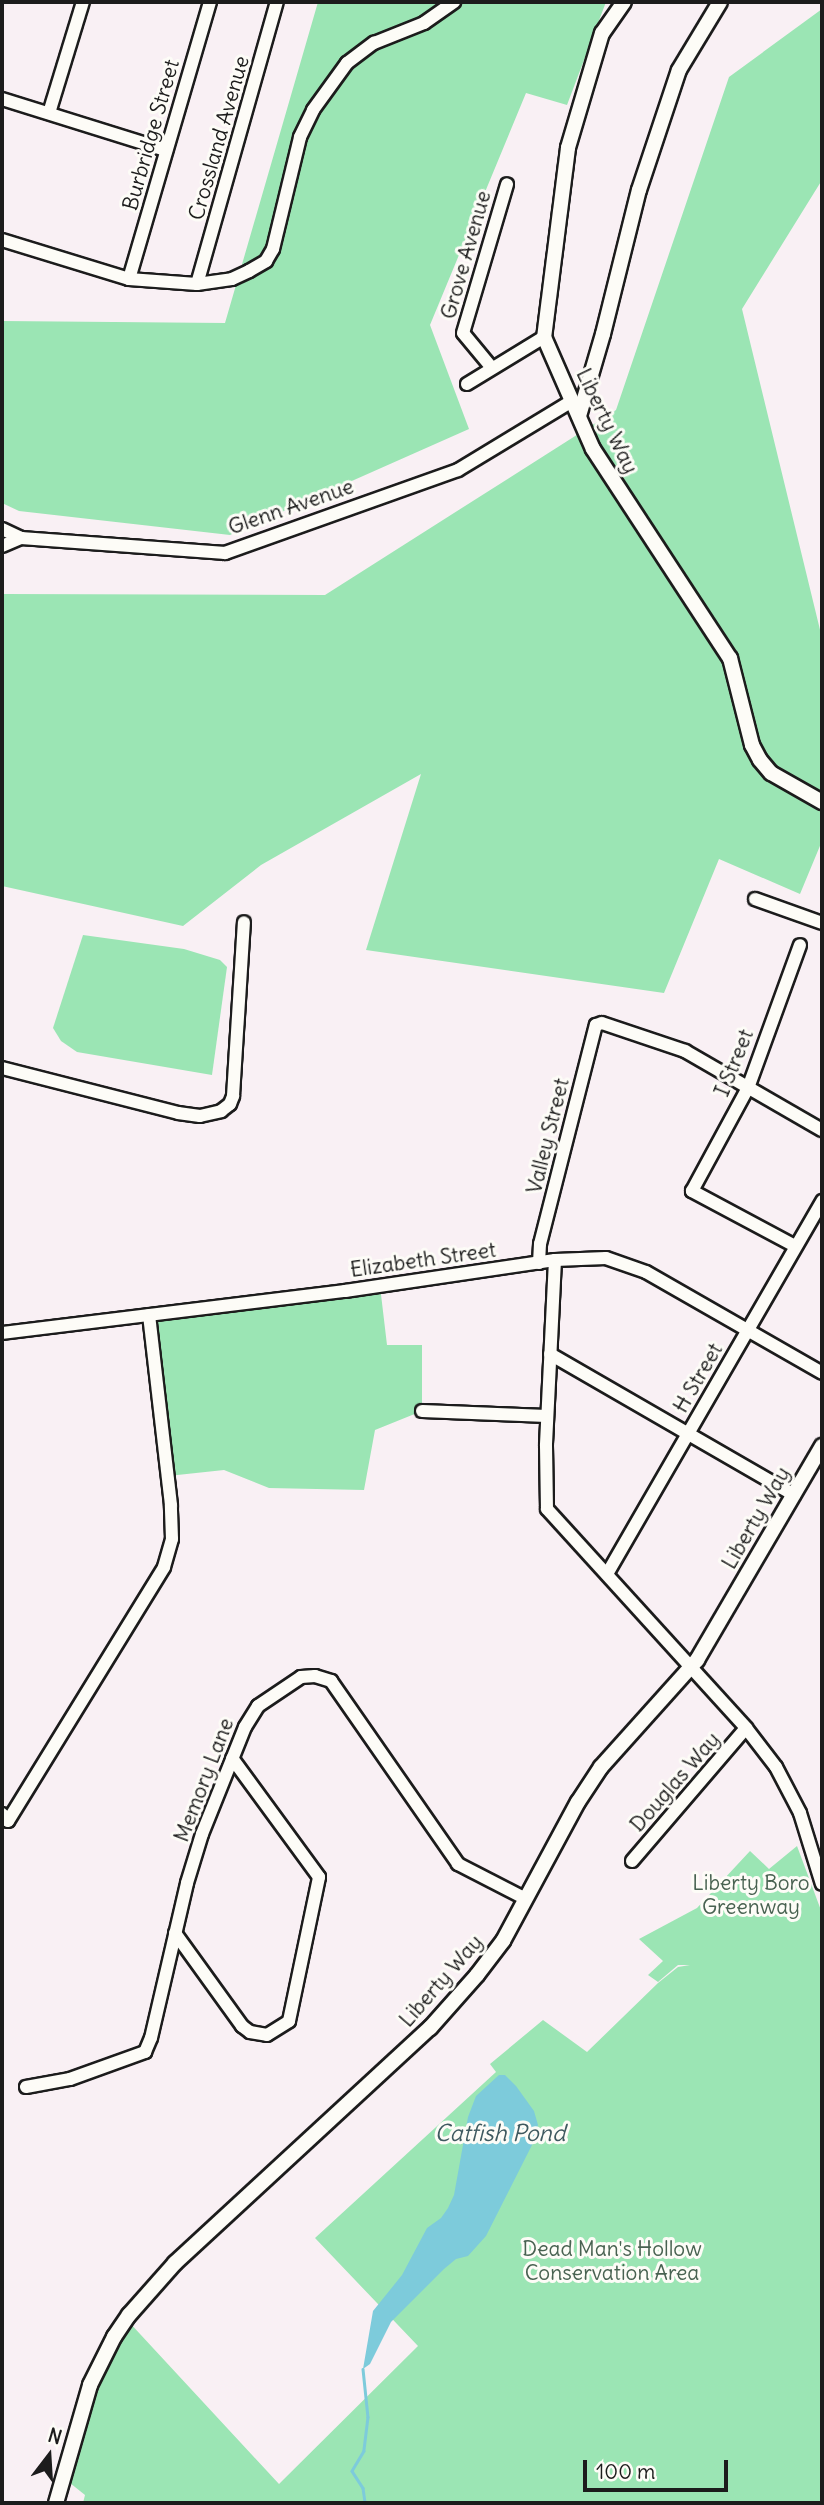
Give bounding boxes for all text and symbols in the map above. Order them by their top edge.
street label: Crossland Avenue [184,53,254,223]
street label: Burbridge Street [117,57,185,213]
street label: Grove Avenue [436,188,496,322]
street label: Liberty Way [571,364,643,478]
street label: Glenn Avenue [225,474,357,540]
street label: I Street [709,1026,759,1100]
street label: Valley Street [522,1076,574,1196]
street label: Elizabeth Street [349,1237,497,1283]
street label: H Street [668,1339,728,1417]
street label: Liberty Way [717,1462,795,1574]
street label: Memory Lane [169,1714,239,1846]
street label: Douglas Way [625,1727,725,1837]
park label: Liberty Boro Greenway [692,1870,810,1920]
street label: Liberty Way [394,1930,488,2032]
water label: Catfish Pond [435,2119,565,2147]
park label: Dead Man's Hollow Conservation Area [522,2236,702,2286]
north arrow [14,2421,84,2491]
text: N [45,2423,65,2449]
scale bar [586,2446,731,2490]
text: 100 m [596,2458,655,2485]

